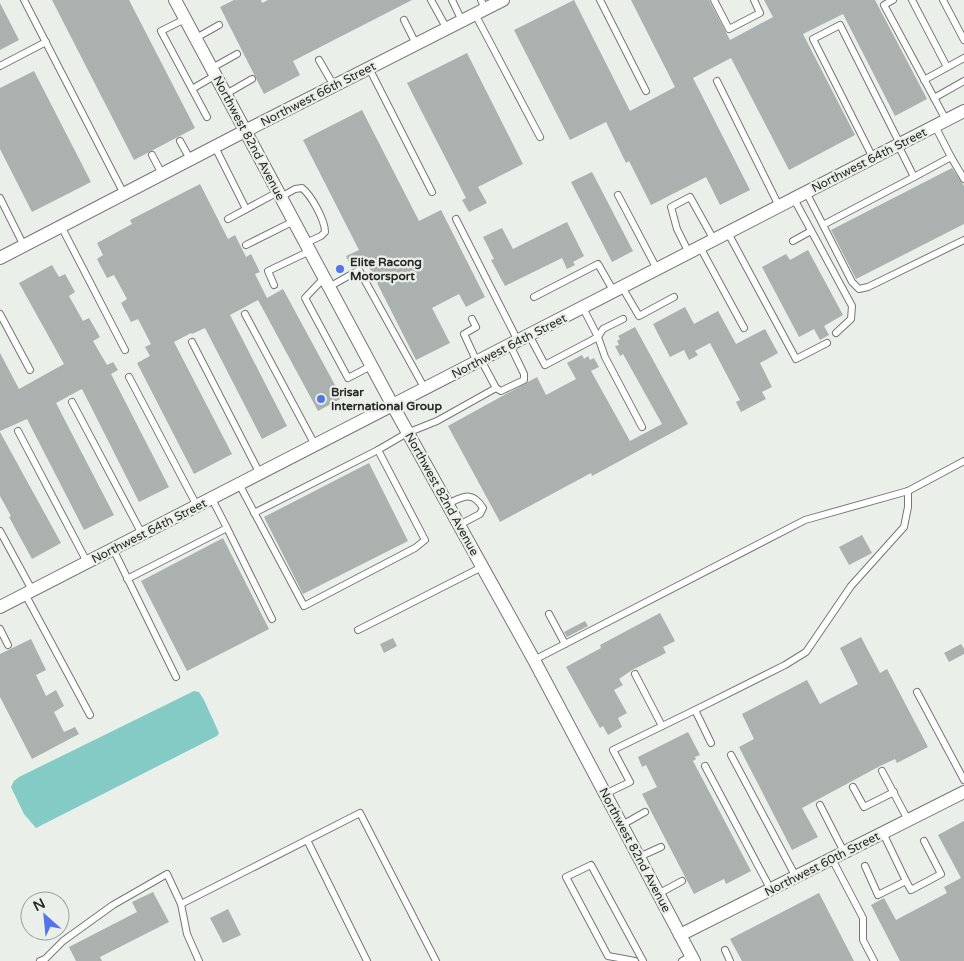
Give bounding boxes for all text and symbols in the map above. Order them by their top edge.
street label: Northwest 66th Street [258,59,378,129]
street label: Northwest 82nd Avenue [210,73,288,203]
street label: Northwest 64th Street [809,125,929,195]
place label: Elite Racong Motorsport [350,255,422,284]
marker: Elite Racong Motorsport [334,263,346,275]
street label: Northwest 64th Street [449,311,569,381]
place label: Brisar International Group [331,385,442,414]
marker: Brisar International Group [315,393,327,405]
street label: Northwest 82nd Avenue [402,430,482,558]
street label: Northwest 64th Street [89,496,209,566]
street label: Northwest 82nd Avenue [596,785,674,915]
street label: Northwest 60th Street [762,829,882,899]
north arrow [20,891,70,941]
text: N [30,895,48,915]

